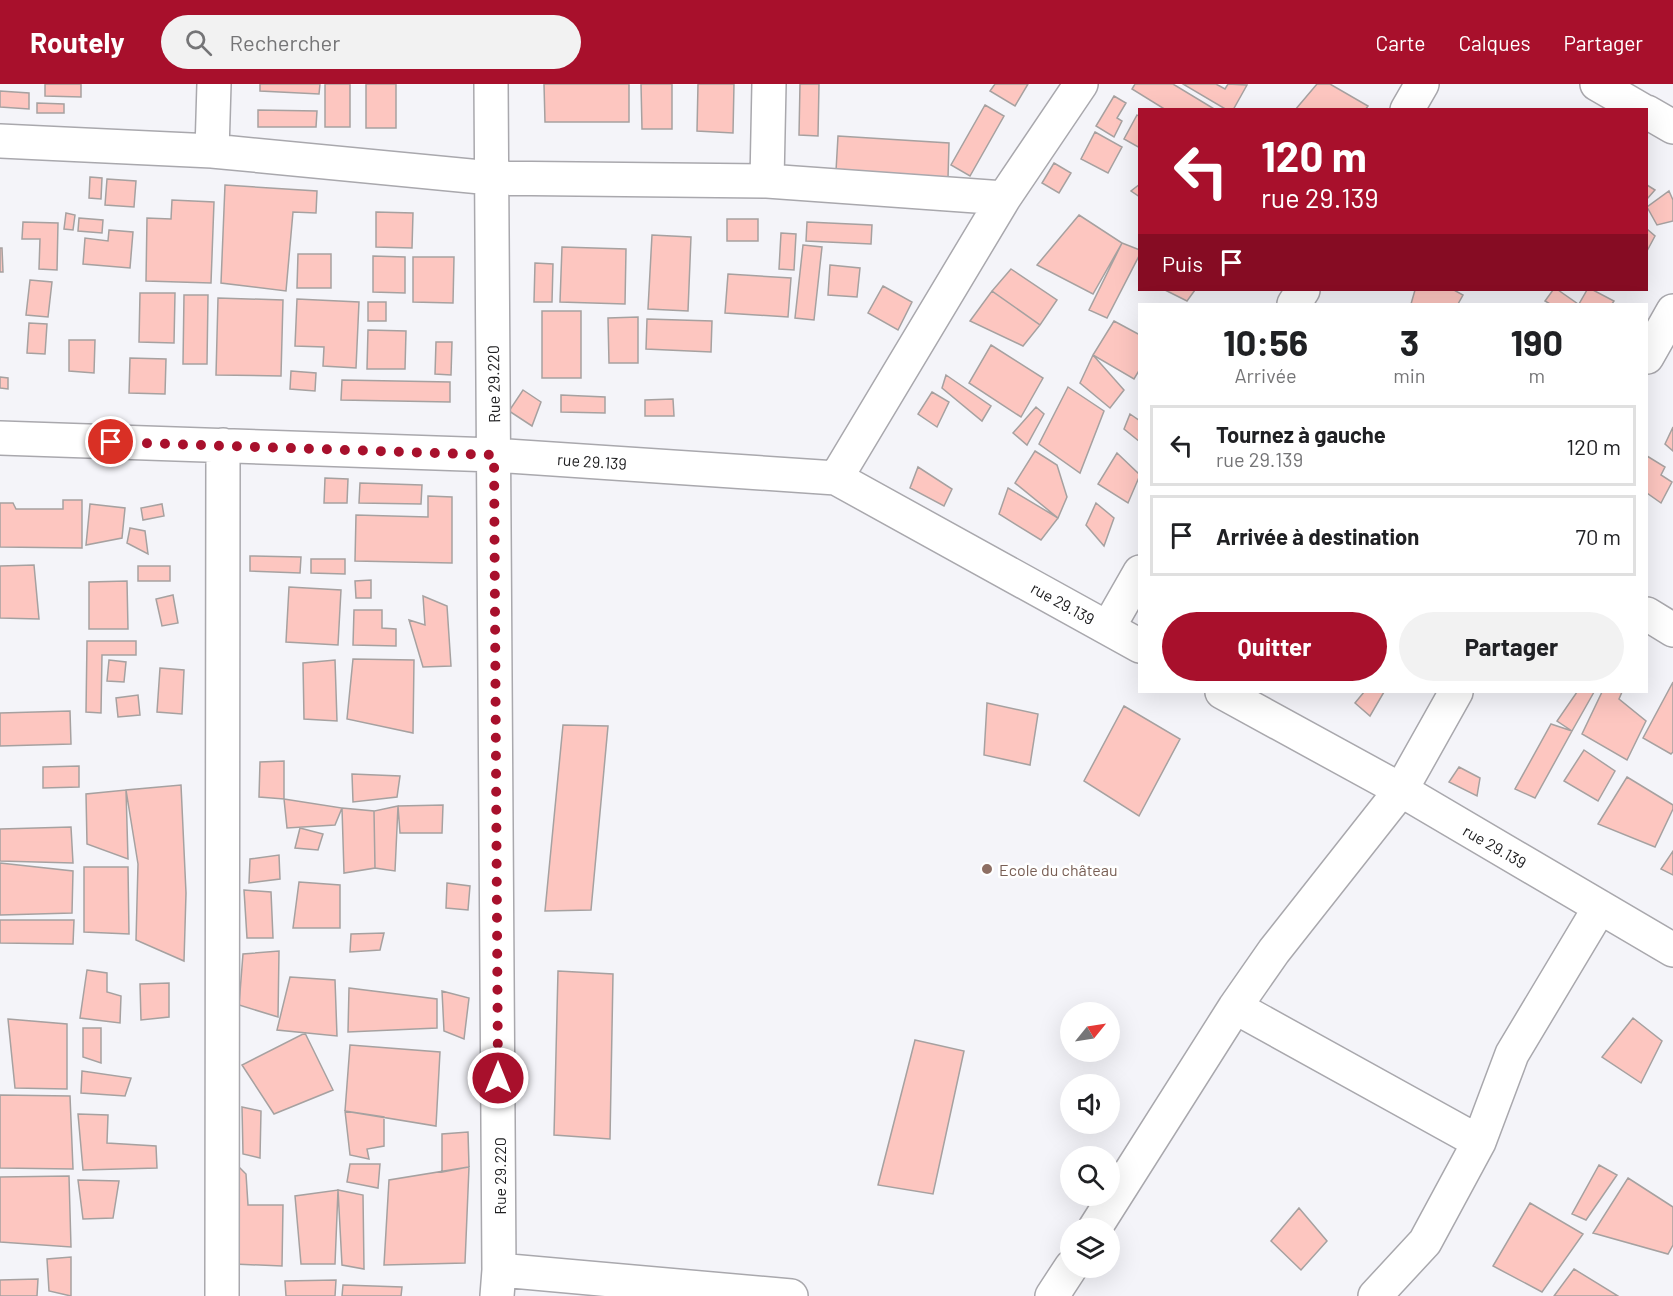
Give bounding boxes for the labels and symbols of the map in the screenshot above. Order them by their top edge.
street label: Rue 29.220 [483,345,503,423]
pin [85,416,136,467]
street label: rue 29.139 [557,449,627,473]
street label: rue 29.139 [1028,578,1098,628]
street label: rue 29.139 [1460,820,1530,872]
place label: Ecole du château [999,860,1117,879]
marker: Ecole du château [980,862,994,876]
north arrow [1060,1002,1120,1062]
position arrow [466,1046,530,1110]
street label: Rue 29.220 [490,1137,509,1215]

